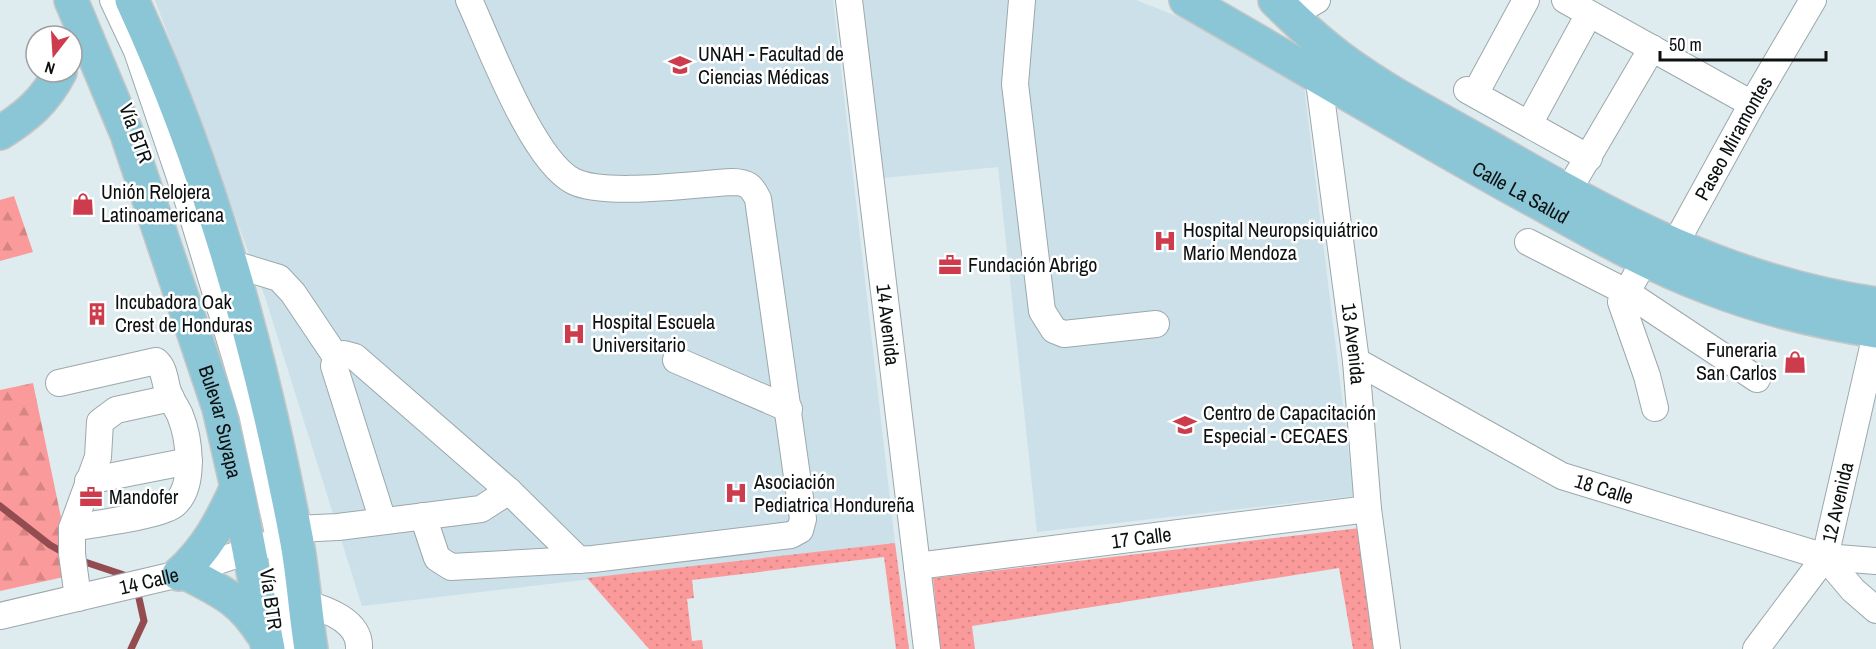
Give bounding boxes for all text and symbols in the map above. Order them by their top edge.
north arrow [24,24,84,84]
scale bar [1660,24,1826,62]
text: 50 m [1669,32,1702,57]
place label: UNAH - Facultad de Ciencias Médicas [698,40,844,90]
school or university icon: UNAH - Facultad de Ciencias Médicas [667,52,693,78]
text: N [42,56,57,80]
street label: Paseo Miramontes [1688,71,1778,205]
street label: Vía BTR [113,99,160,167]
street label: Calle La Salud [1467,154,1574,230]
place label: Unión Relojera Latinoamericana [101,178,224,228]
shop icon: Unión Relojera Latinoamericana [70,191,96,217]
place label: Hospital Neuropsiquiátrico Mario Mendoza [1183,216,1378,266]
hospital icon: Hospital Neuropsiquiátrico Mario Mendoza [1152,228,1178,254]
place label: Fundación Abrigo [968,251,1097,278]
office icon: Fundación Abrigo [937,252,963,278]
street label: 14 Avenida [870,282,907,367]
place label: Incubadora Oak Crest de Honduras [115,288,253,338]
building icon: Incubadora Oak Crest de Honduras [84,301,110,327]
street label: 13 Avenida [1335,301,1372,385]
place label: Hospital Escuela Universitario [592,308,715,358]
hospital icon: Hospital Escuela Universitario [561,321,587,347]
place label: Funeraria San Carlos [1696,336,1777,386]
shop icon: Funeraria San Carlos [1782,349,1808,375]
street label: Bulevar Suyapa [193,362,249,481]
place label: Centro de Capacitación Especial - CECAES [1203,399,1376,449]
school or university icon: Centro de Capacitación Especial - CECAES [1172,412,1198,438]
street label: 12 Avenida [1815,459,1859,545]
street label: 18 Calle [1572,467,1637,510]
place label: Asociación Pediatrica Hondureña [753,468,914,518]
hospital icon: Asociación Pediatrica Hondureña [723,480,749,506]
place label: Mandofer [109,483,179,510]
office icon: Mandofer [78,484,104,510]
street label: 17 Calle [1110,520,1173,554]
street label: 14 Calle [116,561,181,601]
street label: Vía BTR [254,567,289,632]

